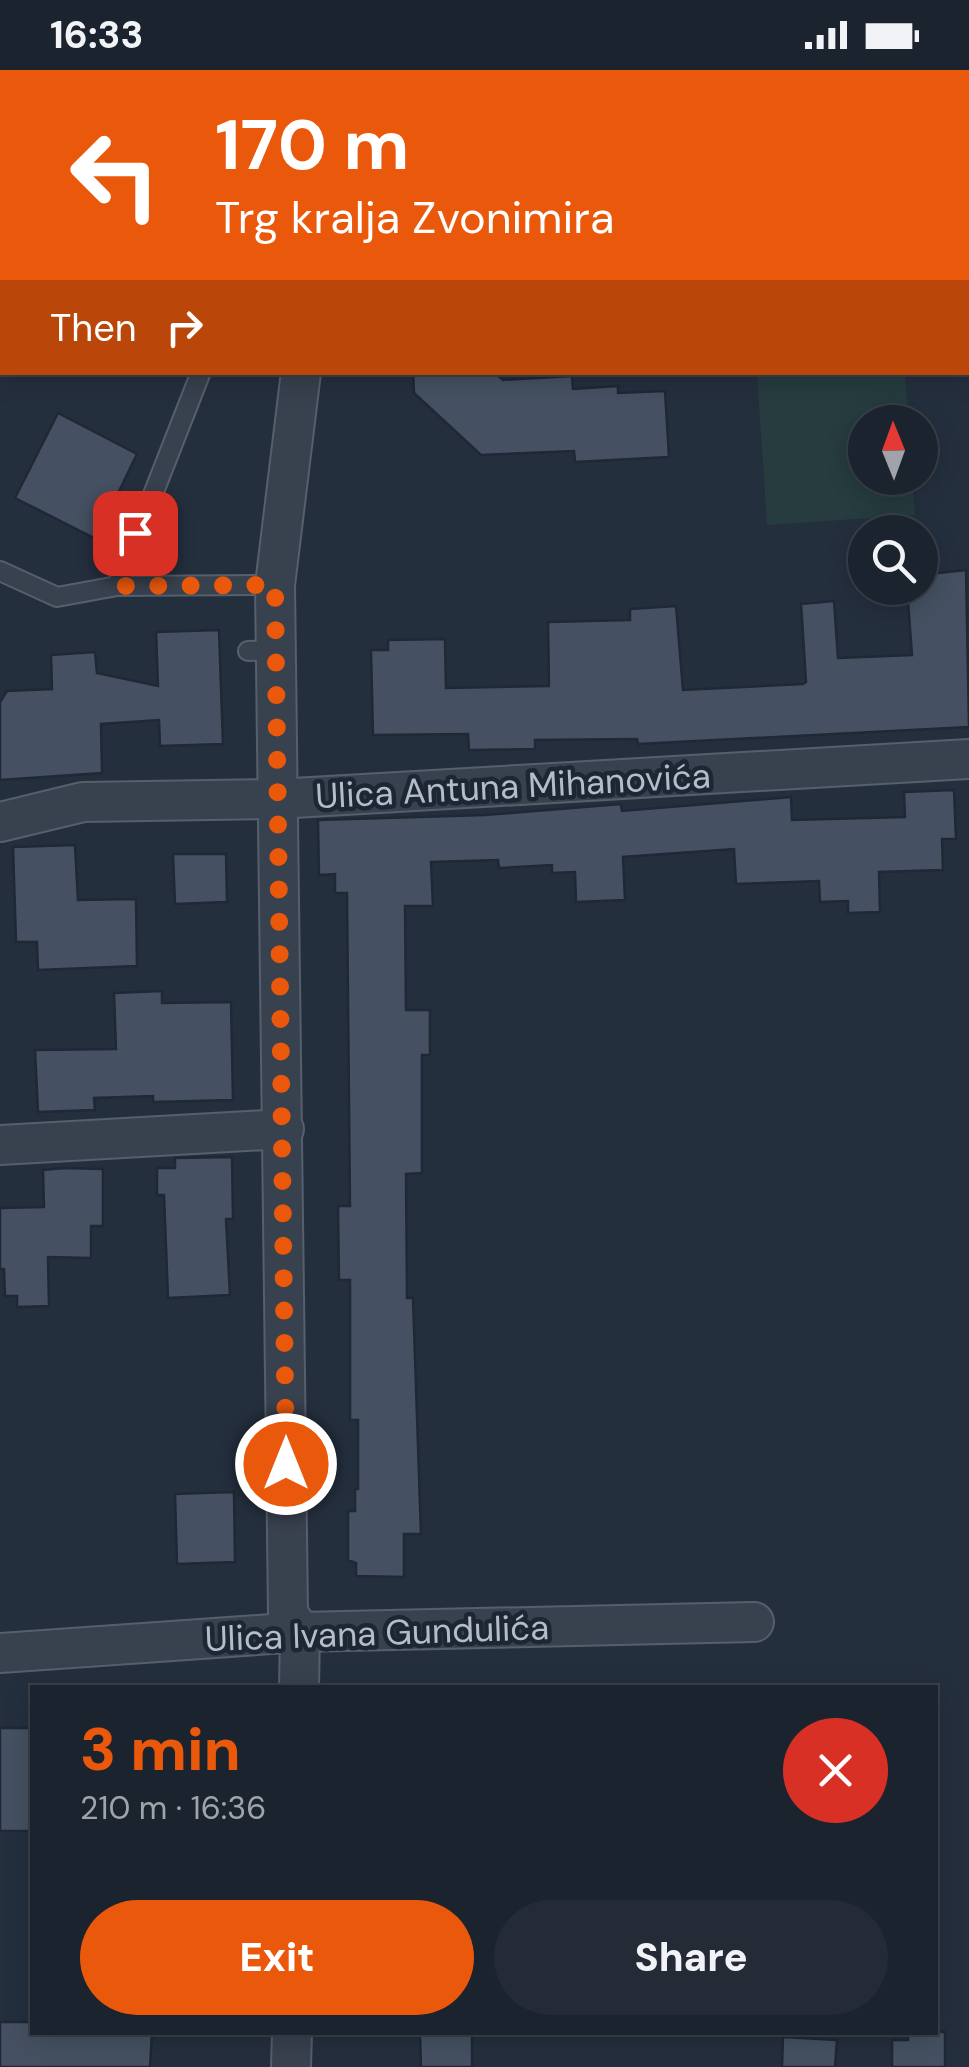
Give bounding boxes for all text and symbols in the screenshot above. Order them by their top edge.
text: 16:33 [50,10,143,60]
text: 170 m [215,100,409,191]
icon: left [50,110,180,240]
text: Trg kralja Zvonimira [215,188,614,247]
icon: right [157,300,212,355]
text: Then [50,303,137,353]
north arrow [848,405,938,495]
map controls [848,405,938,605]
pin [93,491,178,576]
icon: arrive [108,506,163,561]
button: search [848,515,938,605]
street label: Ulica Antuna Mihanovića [314,753,712,819]
position arrow [234,1412,338,1516]
street label: Ulica Ivana Gundulića [204,1604,550,1662]
text: 3 min [80,1710,241,1789]
button: close [783,1718,888,1823]
text: 210 m · 16:36 [80,1787,266,1829]
button: Exit [80,1900,474,2015]
button: Share [494,1900,888,2015]

